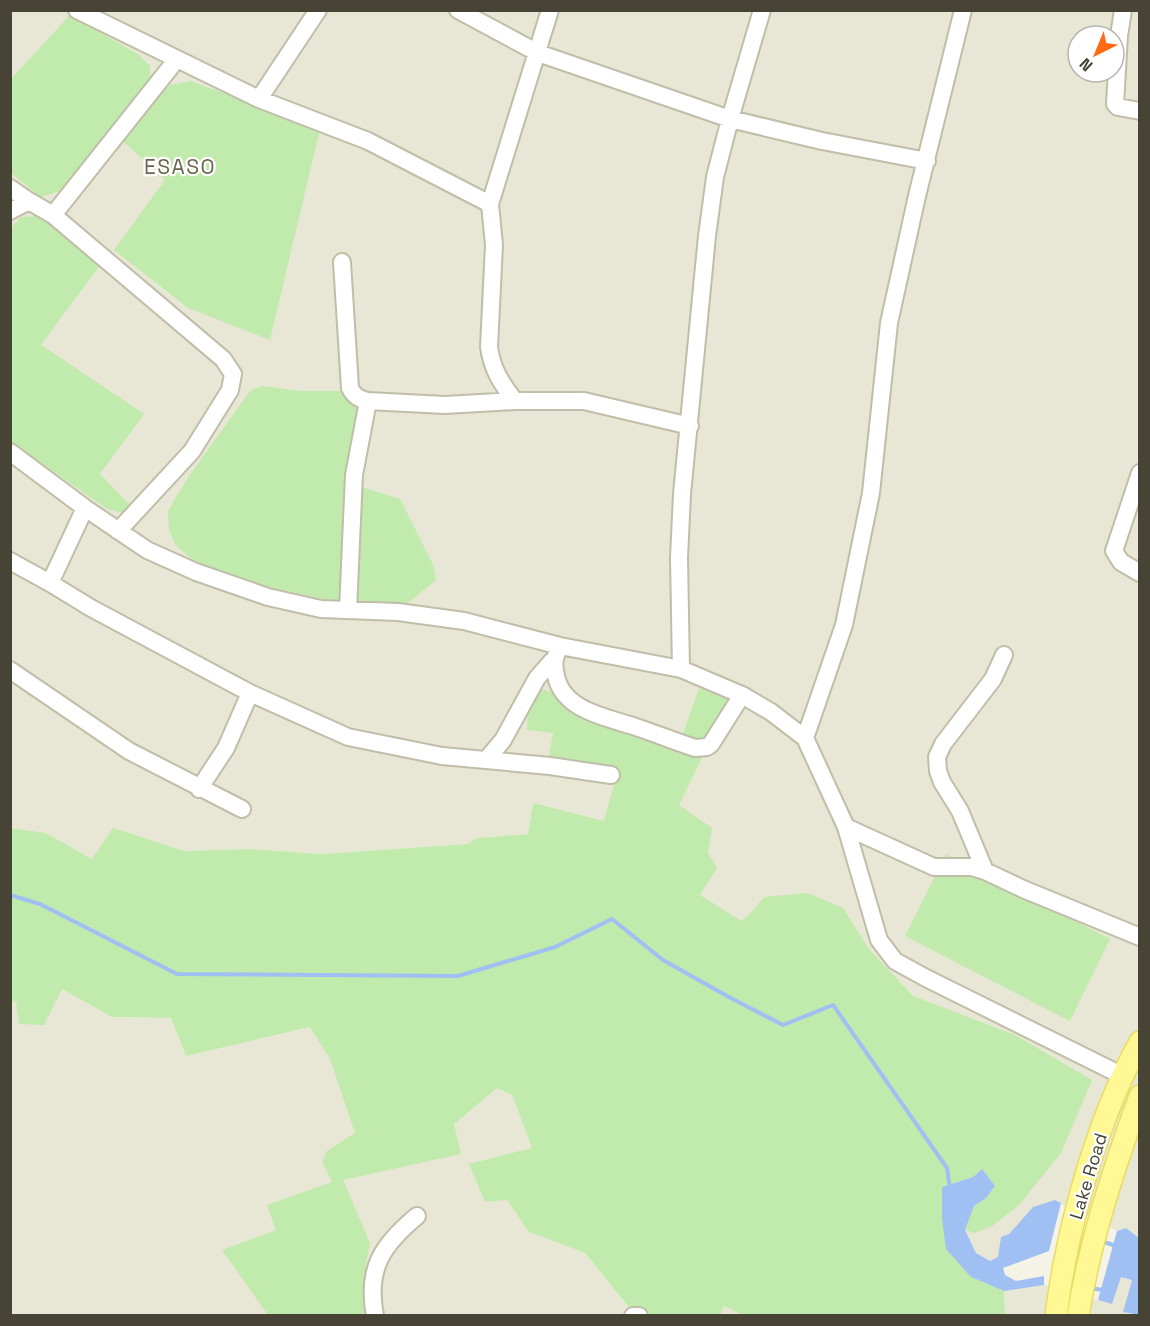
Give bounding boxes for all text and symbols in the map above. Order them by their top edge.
north arrow [1066,24,1126,84]
text: N [1075,53,1097,76]
district label: ESASO [144,153,216,180]
street label: Lake Road [1064,1130,1112,1222]

